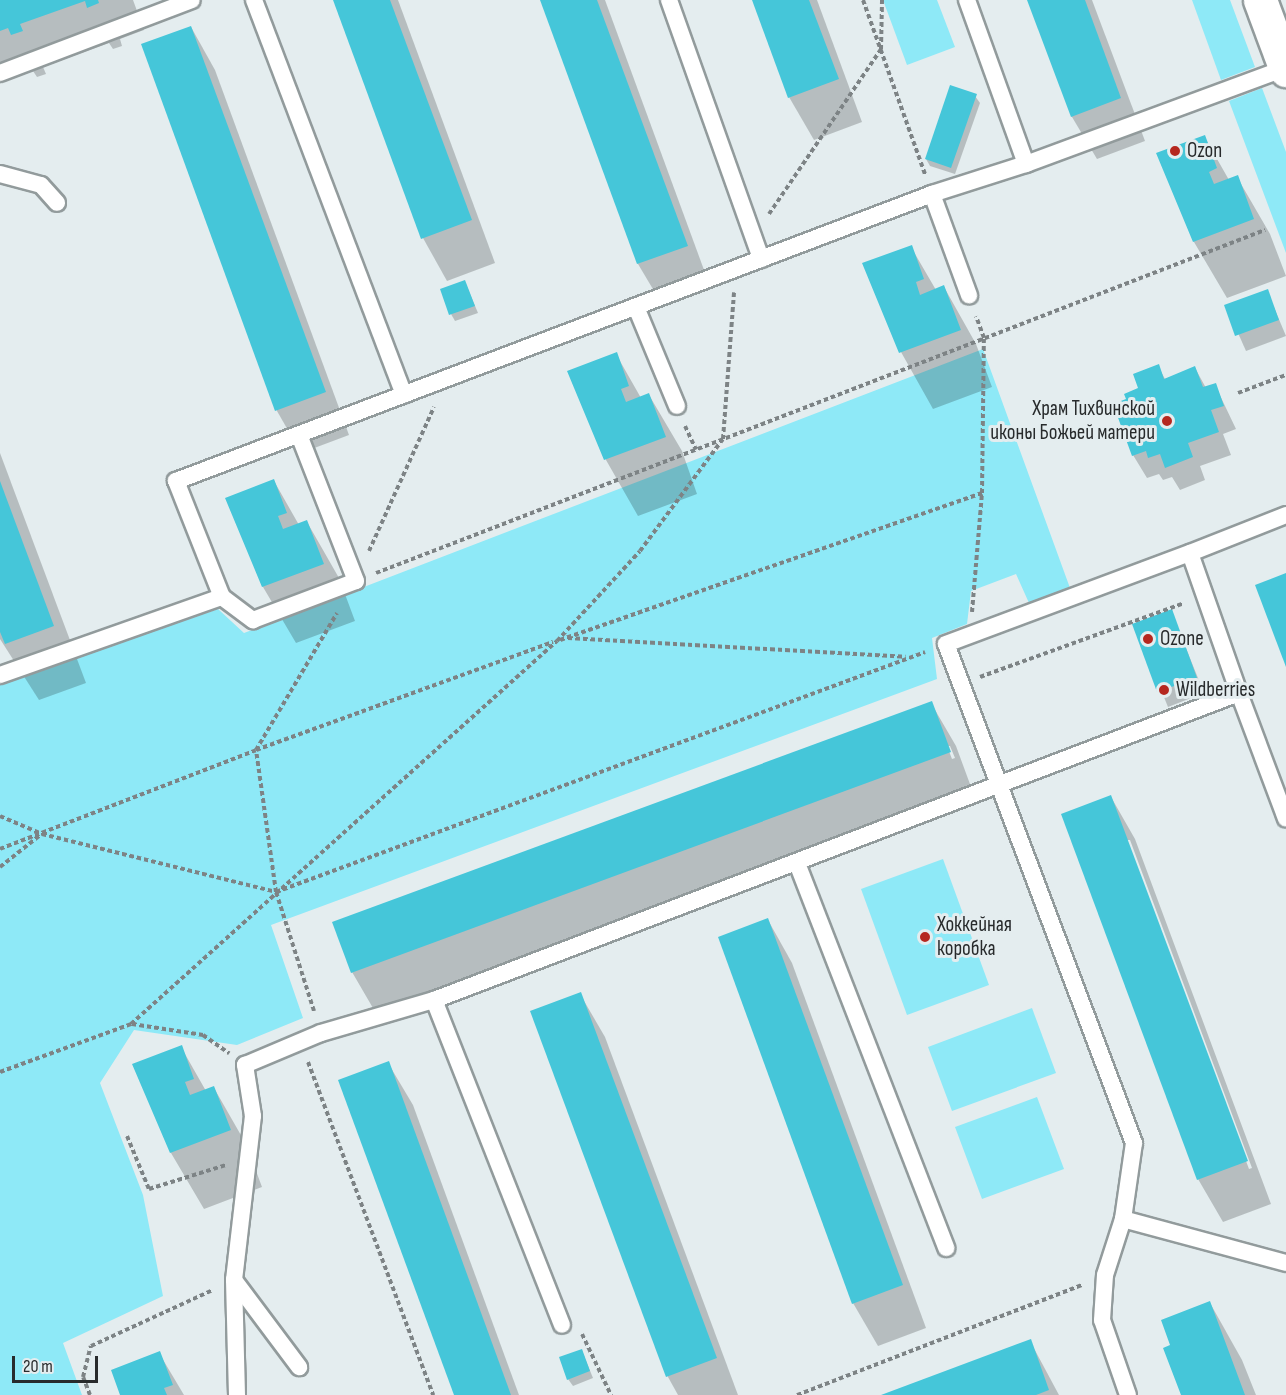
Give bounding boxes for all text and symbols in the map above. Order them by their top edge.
place label: Ozon [1187,138,1222,164]
marker: Ozon [1168,144,1182,158]
place label: Храм Тихвинской иконы Божьей матери [990,396,1155,446]
marker: Храм Тихвинской иконы Божьей матери [1160,414,1174,428]
place label: Ozone [1160,626,1204,652]
marker: Ozone [1141,632,1155,646]
place label: Wildberries [1176,677,1255,703]
marker: Wildberries [1157,683,1171,697]
place label: Хоккейная коробка [937,912,1012,962]
marker: Хоккейная коробка [918,930,932,944]
scale bar [15,1344,100,1382]
text: 20 m [23,1356,53,1377]

